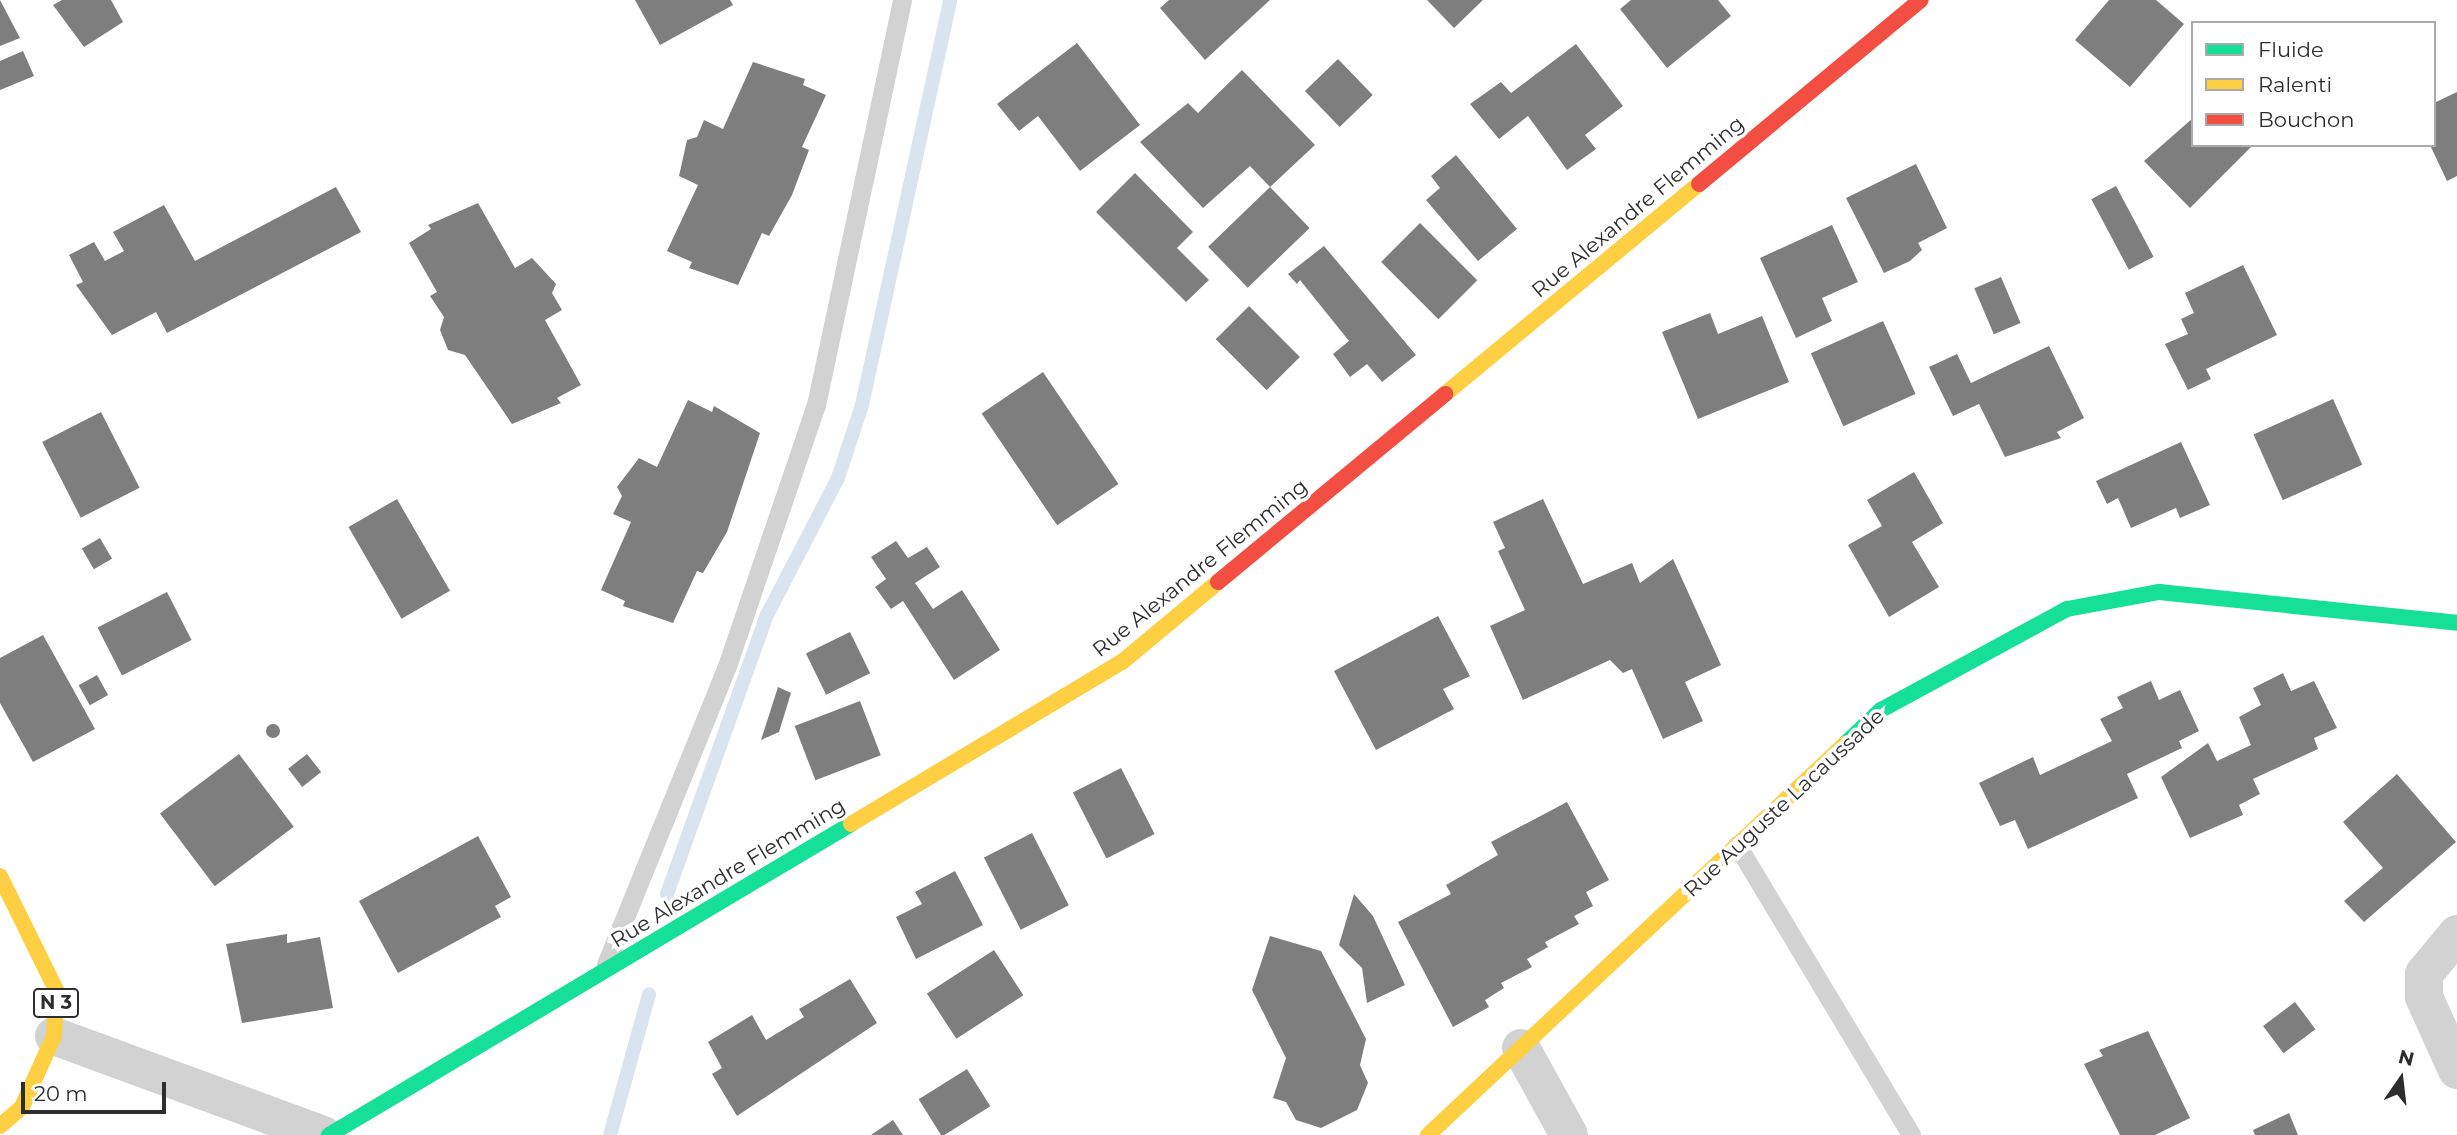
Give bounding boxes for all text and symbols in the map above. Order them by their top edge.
legend [2191,21,2436,147]
text: Fluide [2258,37,2324,62]
text: Ralenti [2258,72,2332,97]
text: Bouchon [2258,107,2354,132]
street label: Rue Alexandre Flemming [1527,111,1749,303]
street label: Rue Alexandre Flemming [1087,474,1313,662]
street label: Rue Auguste Lacaussade [1679,704,1889,902]
street label: Rue Alexandre Flemming [606,793,850,953]
road number: N 3 [32,987,80,1018]
north arrow [2366,1044,2436,1114]
text: N [2396,1045,2416,1071]
scale bar [24,1068,170,1112]
text: 20 m [34,1081,88,1106]

